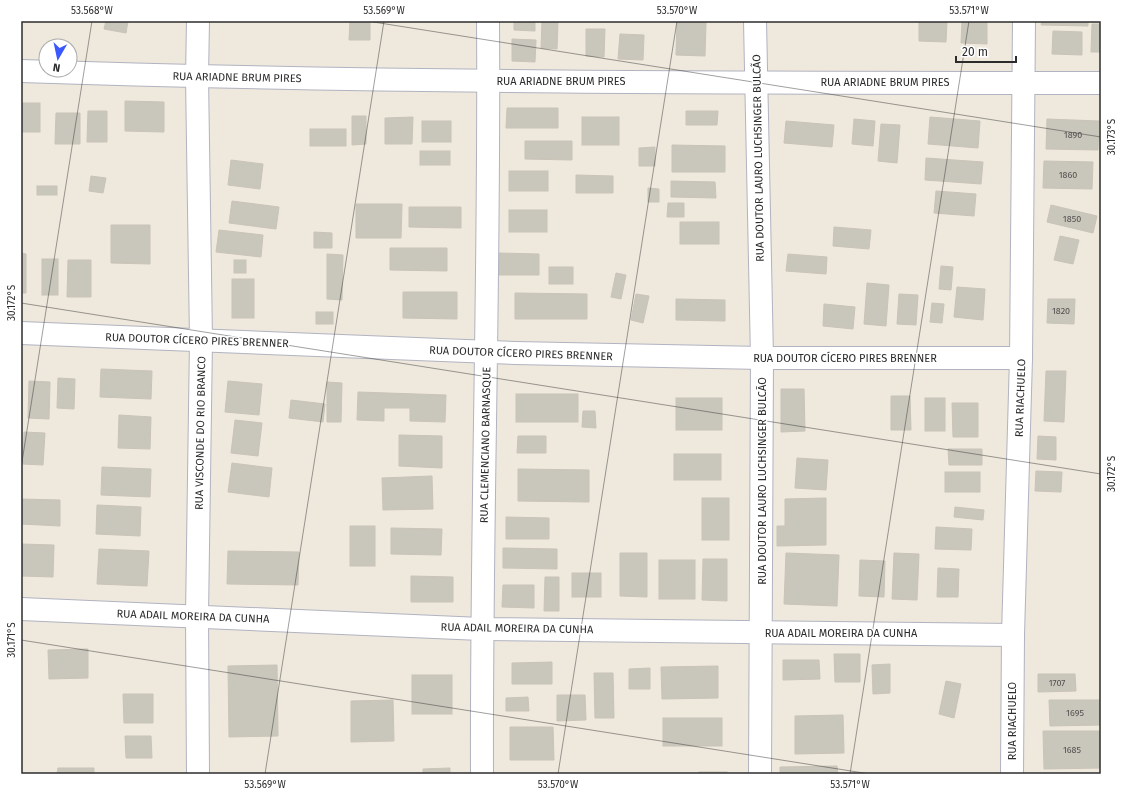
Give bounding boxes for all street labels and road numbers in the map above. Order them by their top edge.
street label: RUA DOUTOR LAURO LUCHSINGER BULCÃO [750,54,767,262]
street label: RUA ARIADNE BRUM PIRES [172,70,302,85]
street label: RUA ARIADNE BRUM PIRES [497,75,625,88]
street label: RUA ARIADNE BRUM PIRES [821,76,949,89]
street label: RUA DOUTOR CÍCERO PIRES BRENNER [105,330,289,350]
street label: RUA DOUTOR CÍCERO PIRES BRENNER [429,343,613,363]
street label: RUA DOUTOR CÍCERO PIRES BRENNER [753,351,937,365]
street label: RUA VISCONDE DO RIO BRANCO [193,356,208,510]
street label: RUA RIACHUELO [1013,359,1028,437]
street label: RUA CLEMENCIANO BARNASQUE [478,367,493,523]
street label: RUA DOUTOR LAURO LUCHSINGER BULCÃO [756,377,769,585]
street label: RUA ADAIL MOREIRA DA CUNHA [116,607,270,626]
street label: RUA ADAIL MOREIRA DA CUNHA [441,621,594,636]
street label: RUA ADAIL MOREIRA DA CUNHA [765,627,918,640]
street label: RUA RIACHUELO [1006,682,1019,760]

